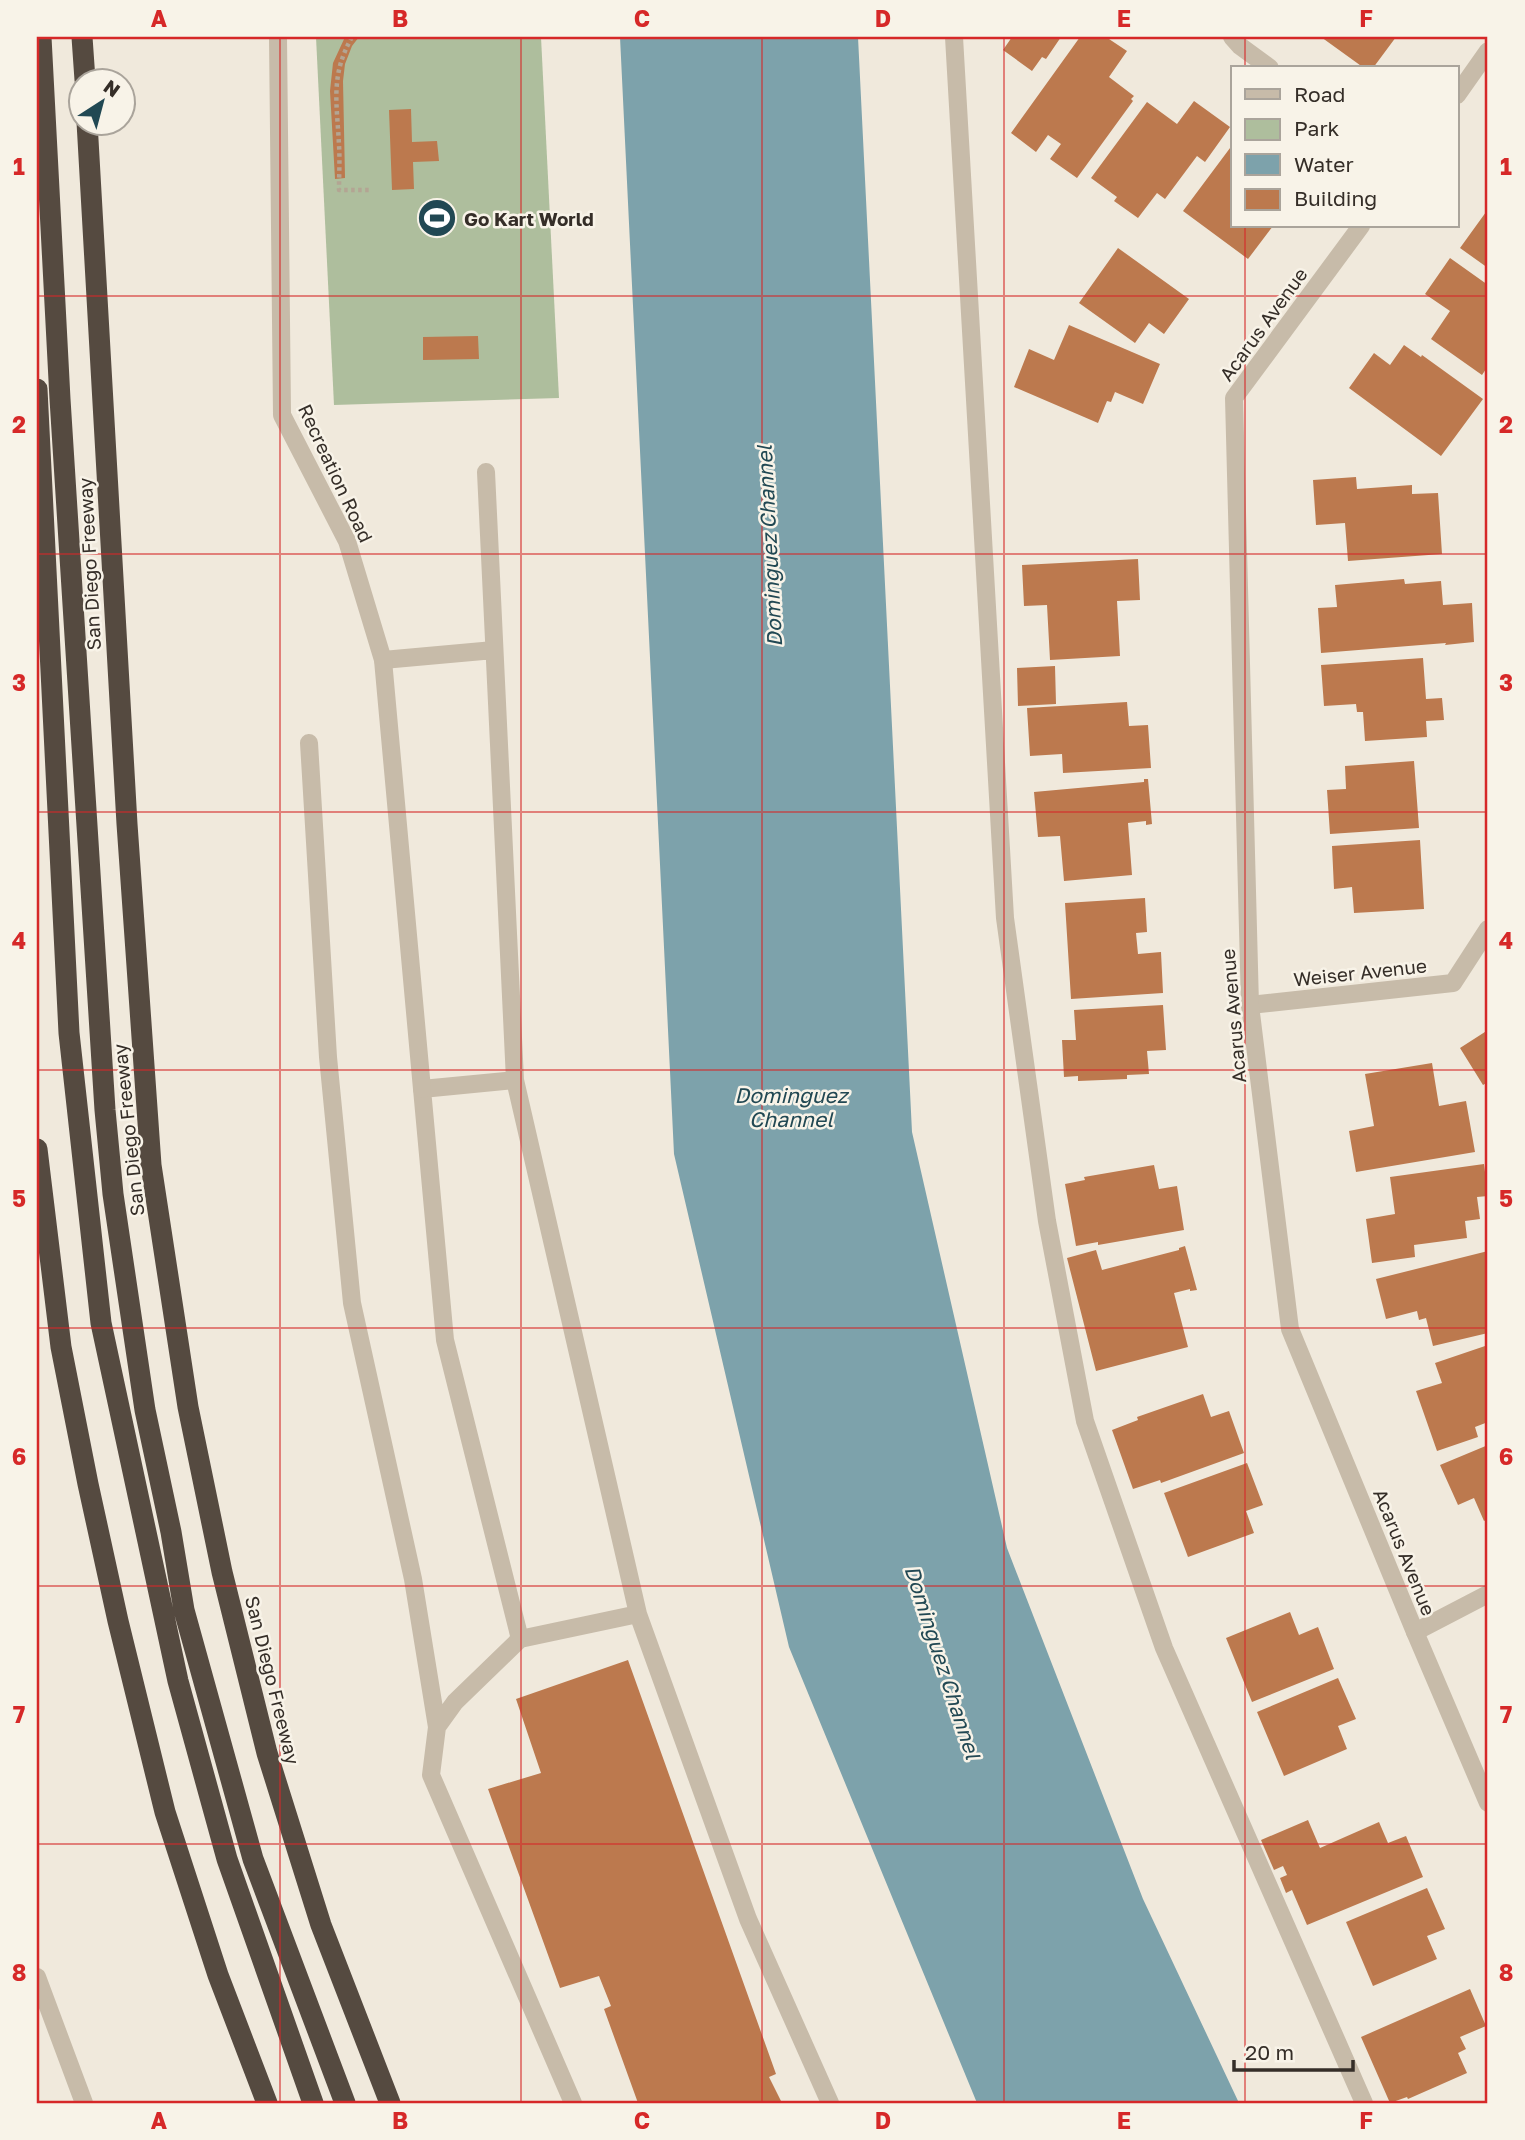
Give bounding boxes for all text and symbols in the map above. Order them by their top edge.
text: A [151,4,168,32]
text: B [392,4,408,32]
text: C [634,4,650,32]
text: D [875,4,891,32]
text: E [1117,4,1131,32]
text: F [1359,4,1373,32]
north arrow [66,66,136,136]
legend [1231,66,1458,228]
text: N [100,74,125,101]
text: Road [1294,81,1345,107]
text: Park [1294,115,1340,141]
text: Water [1294,151,1354,177]
text: 1 [13,152,25,180]
text: 1 [1500,152,1512,180]
text: Building [1294,185,1377,211]
sports icon: Go Kart World [416,197,458,239]
place label: Go Kart World [464,207,594,230]
street label: Acarus Avenue [1214,263,1312,385]
street label: Recreation Road [294,400,378,546]
text: 2 [12,410,26,438]
text: 2 [1499,410,1513,438]
water label: Dominguez Channel [751,443,787,648]
street label: San Diego Freeway [73,477,105,651]
text: 3 [12,668,26,696]
text: 3 [1499,668,1513,696]
text: 4 [12,926,26,954]
text: 4 [1499,926,1513,954]
street label: Acarus Avenue [1216,948,1250,1084]
street label: Weiser Avenue [1292,954,1428,990]
street label: San Diego Freeway [107,1042,148,1217]
water label: Dominguez Channel [735,1082,850,1132]
text: 5 [12,1184,26,1212]
text: 5 [1499,1184,1513,1212]
text: 6 [12,1442,26,1470]
text: 6 [1499,1442,1513,1470]
street label: Acarus Avenue [1369,1485,1441,1619]
water label: Dominguez Channel [899,1562,987,1763]
street label: San Diego Freeway [241,1593,305,1767]
text: 7 [13,1700,25,1728]
text: 7 [1500,1700,1512,1728]
text: 8 [12,1958,26,1986]
text: 8 [1499,1958,1513,1986]
scale bar [1234,2028,1354,2072]
text: 20 m [1245,2039,1294,2065]
text: A [151,2106,168,2134]
text: B [392,2106,408,2134]
text: C [634,2106,650,2134]
text: D [875,2106,891,2134]
text: E [1117,2106,1131,2134]
text: F [1359,2106,1373,2134]

